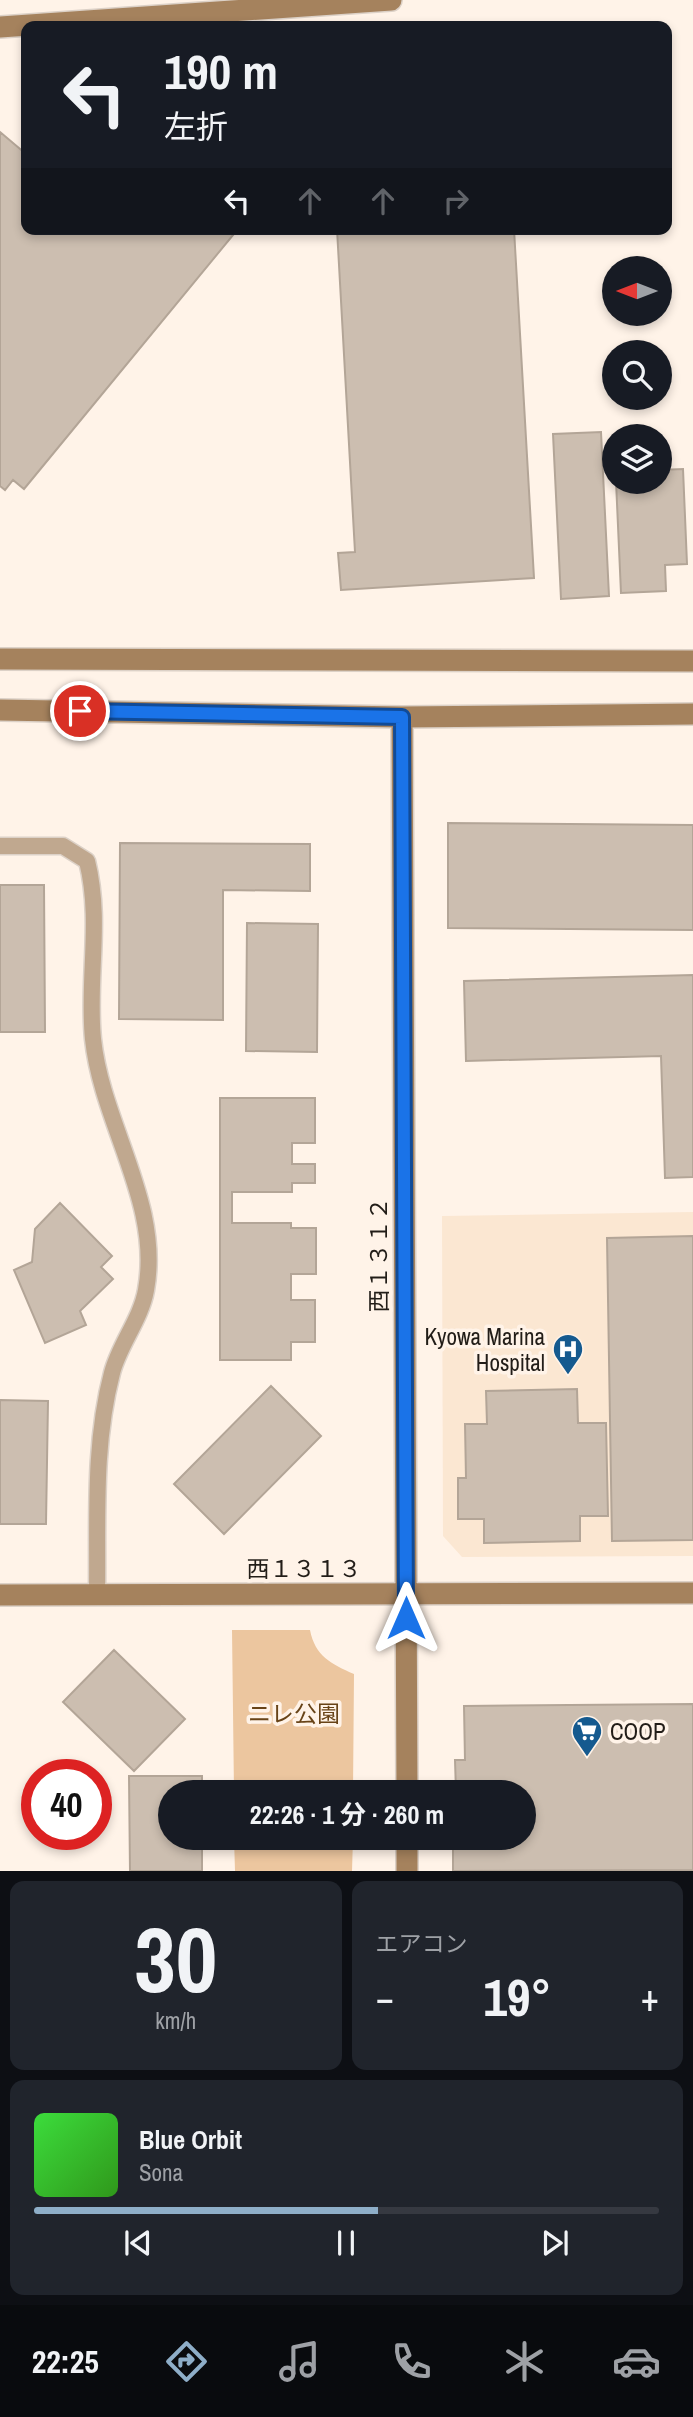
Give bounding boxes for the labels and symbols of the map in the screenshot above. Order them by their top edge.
north arrow [602,256,672,326]
pin [50,681,110,741]
street label: 西１３１２ [363,1198,394,1313]
place label: Kyowa Marina Hospital [424,1321,546,1378]
hospital icon: Kyowa Marina Hospital [551,1332,585,1376]
street label: 西１３１３ [247,1553,362,1584]
position arrow [369,1581,443,1655]
park label: ニレ公園 [248,1698,340,1729]
supermarket icon: COOP [570,1714,604,1758]
place label: COOP [610,1716,666,1747]
speed limit sign: 40 [21,1759,112,1850]

